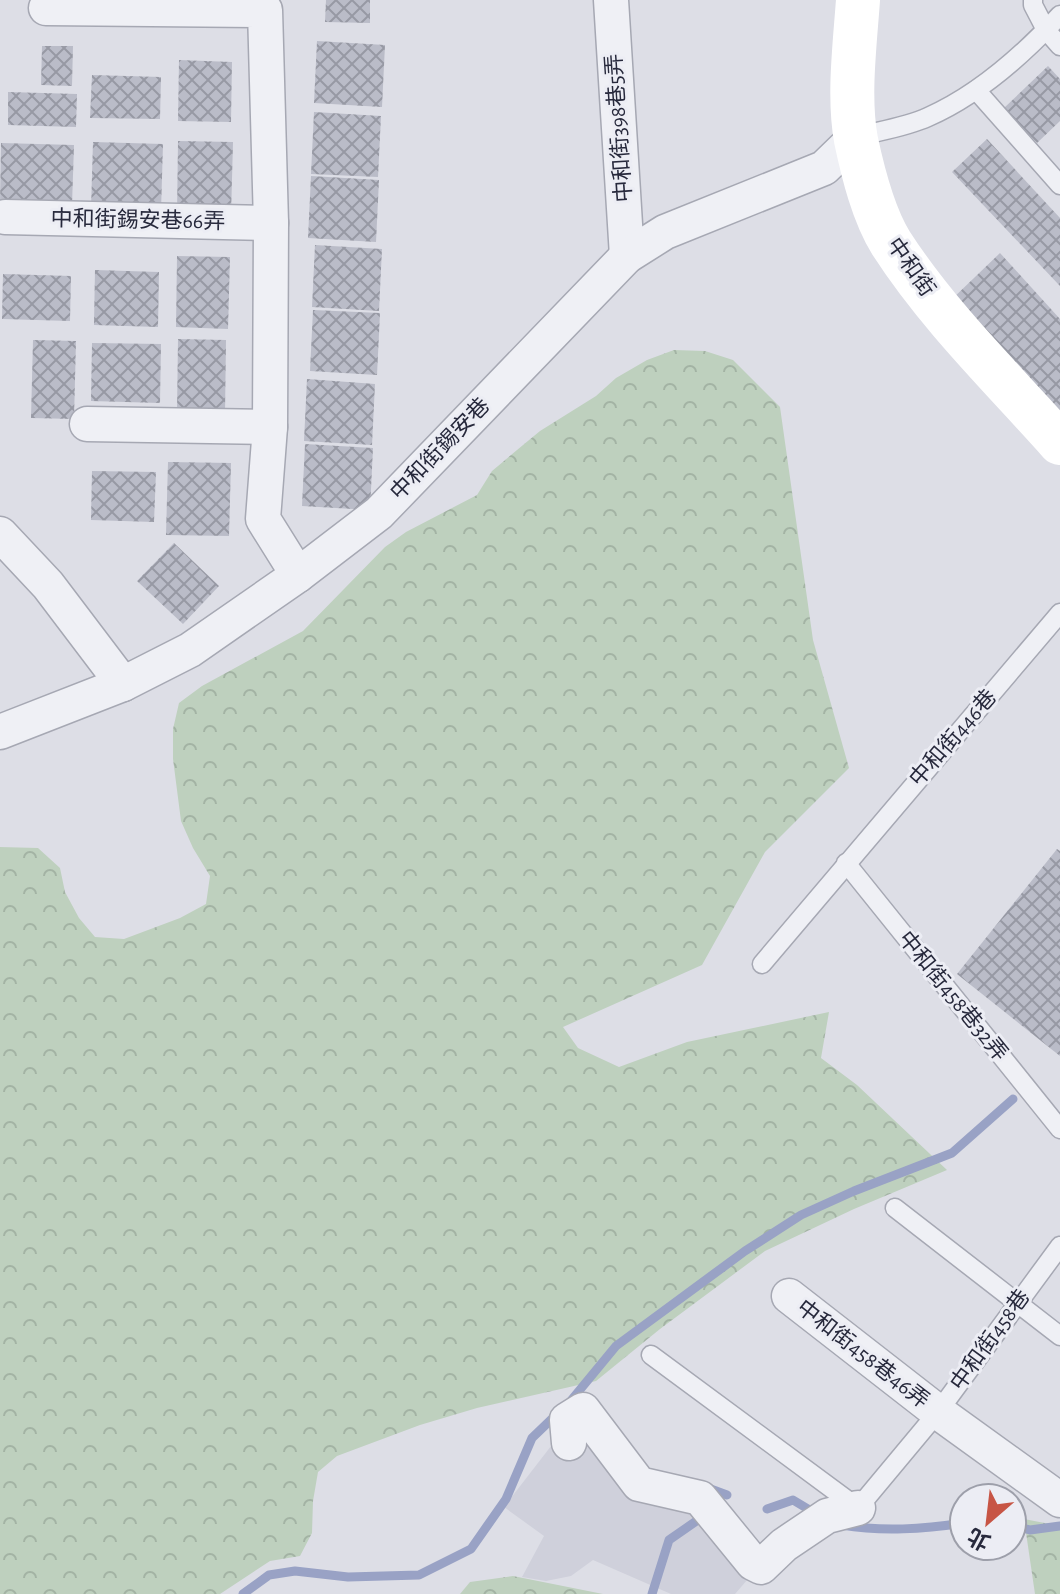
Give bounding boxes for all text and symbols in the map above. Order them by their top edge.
street label: 中和街398巷5弄 [602,53,635,203]
street label: 中和街錫安巷66弄 [50,206,226,233]
street label: 中和街 [883,233,940,300]
street label: 中和街錫安巷 [386,393,494,504]
street label: 中和街446巷 [905,685,1001,790]
street label: 中和街458巷32弄 [894,927,1012,1065]
street label: 中和街458巷 [946,1285,1034,1394]
street label: 中和街458巷46弄 [793,1295,934,1412]
north arrow [948,1482,1028,1562]
text: 北 [964,1524,994,1555]

